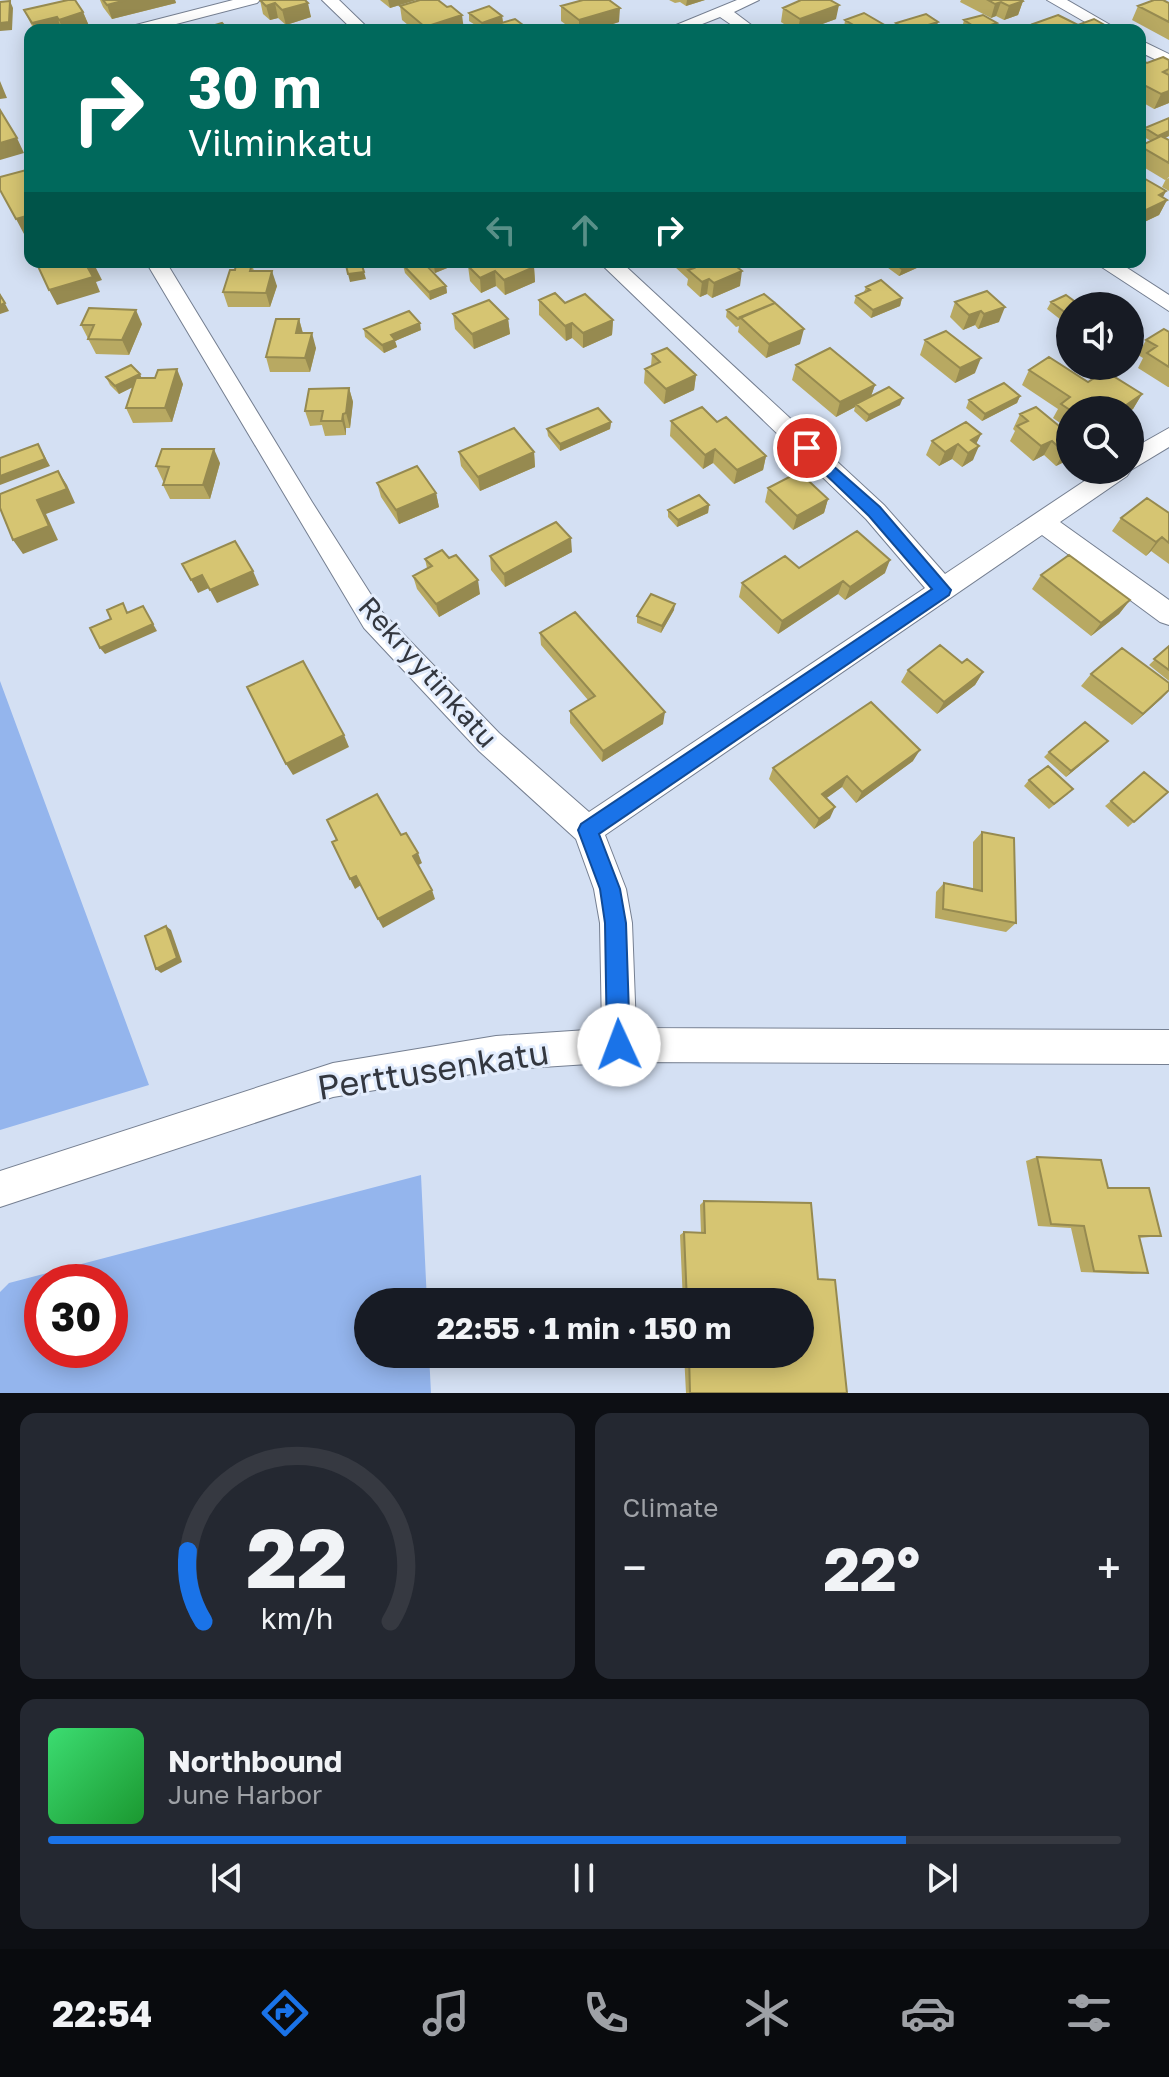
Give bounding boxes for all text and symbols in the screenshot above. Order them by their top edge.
text: 30 m [188,53,322,120]
icon: right [56,56,160,160]
text: Vilminkatu [188,121,373,164]
icon: left [479,208,523,252]
icon: ahead [563,208,607,252]
icon: right [647,208,691,252]
map controls [1056,292,1144,484]
button: sound [1056,292,1144,380]
button: search [1056,396,1144,484]
pin [773,414,841,482]
icon: arrive [785,426,829,470]
street label: Rekryytinkatu [352,590,504,754]
position arrow [577,1003,661,1087]
street label: Perttusenkatu [314,1031,551,1107]
speed limit sign: 30 [24,1264,128,1368]
text: 22:55 · 1 min · 150 m [437,1310,731,1346]
text: Climate [623,1492,718,1523]
text: 22 [247,1506,348,1606]
text: 22° [823,1532,920,1604]
text: − [623,1541,647,1594]
text: + [1097,1541,1121,1594]
text: km/h [261,1601,334,1635]
text: Northbound [168,1743,342,1779]
text: June Harbor [168,1779,322,1810]
icon: previous [205,1856,249,1900]
icon: pause [562,1856,606,1900]
icon: next [920,1856,964,1900]
icon: directions [257,1985,313,2041]
icon: music [418,1985,474,2041]
icon: phone [578,1985,634,2041]
icon: climate [739,1985,795,2041]
icon: car [900,1985,956,2041]
icon: filters [1061,1985,1117,2041]
text: 22:54 [52,1992,152,2035]

